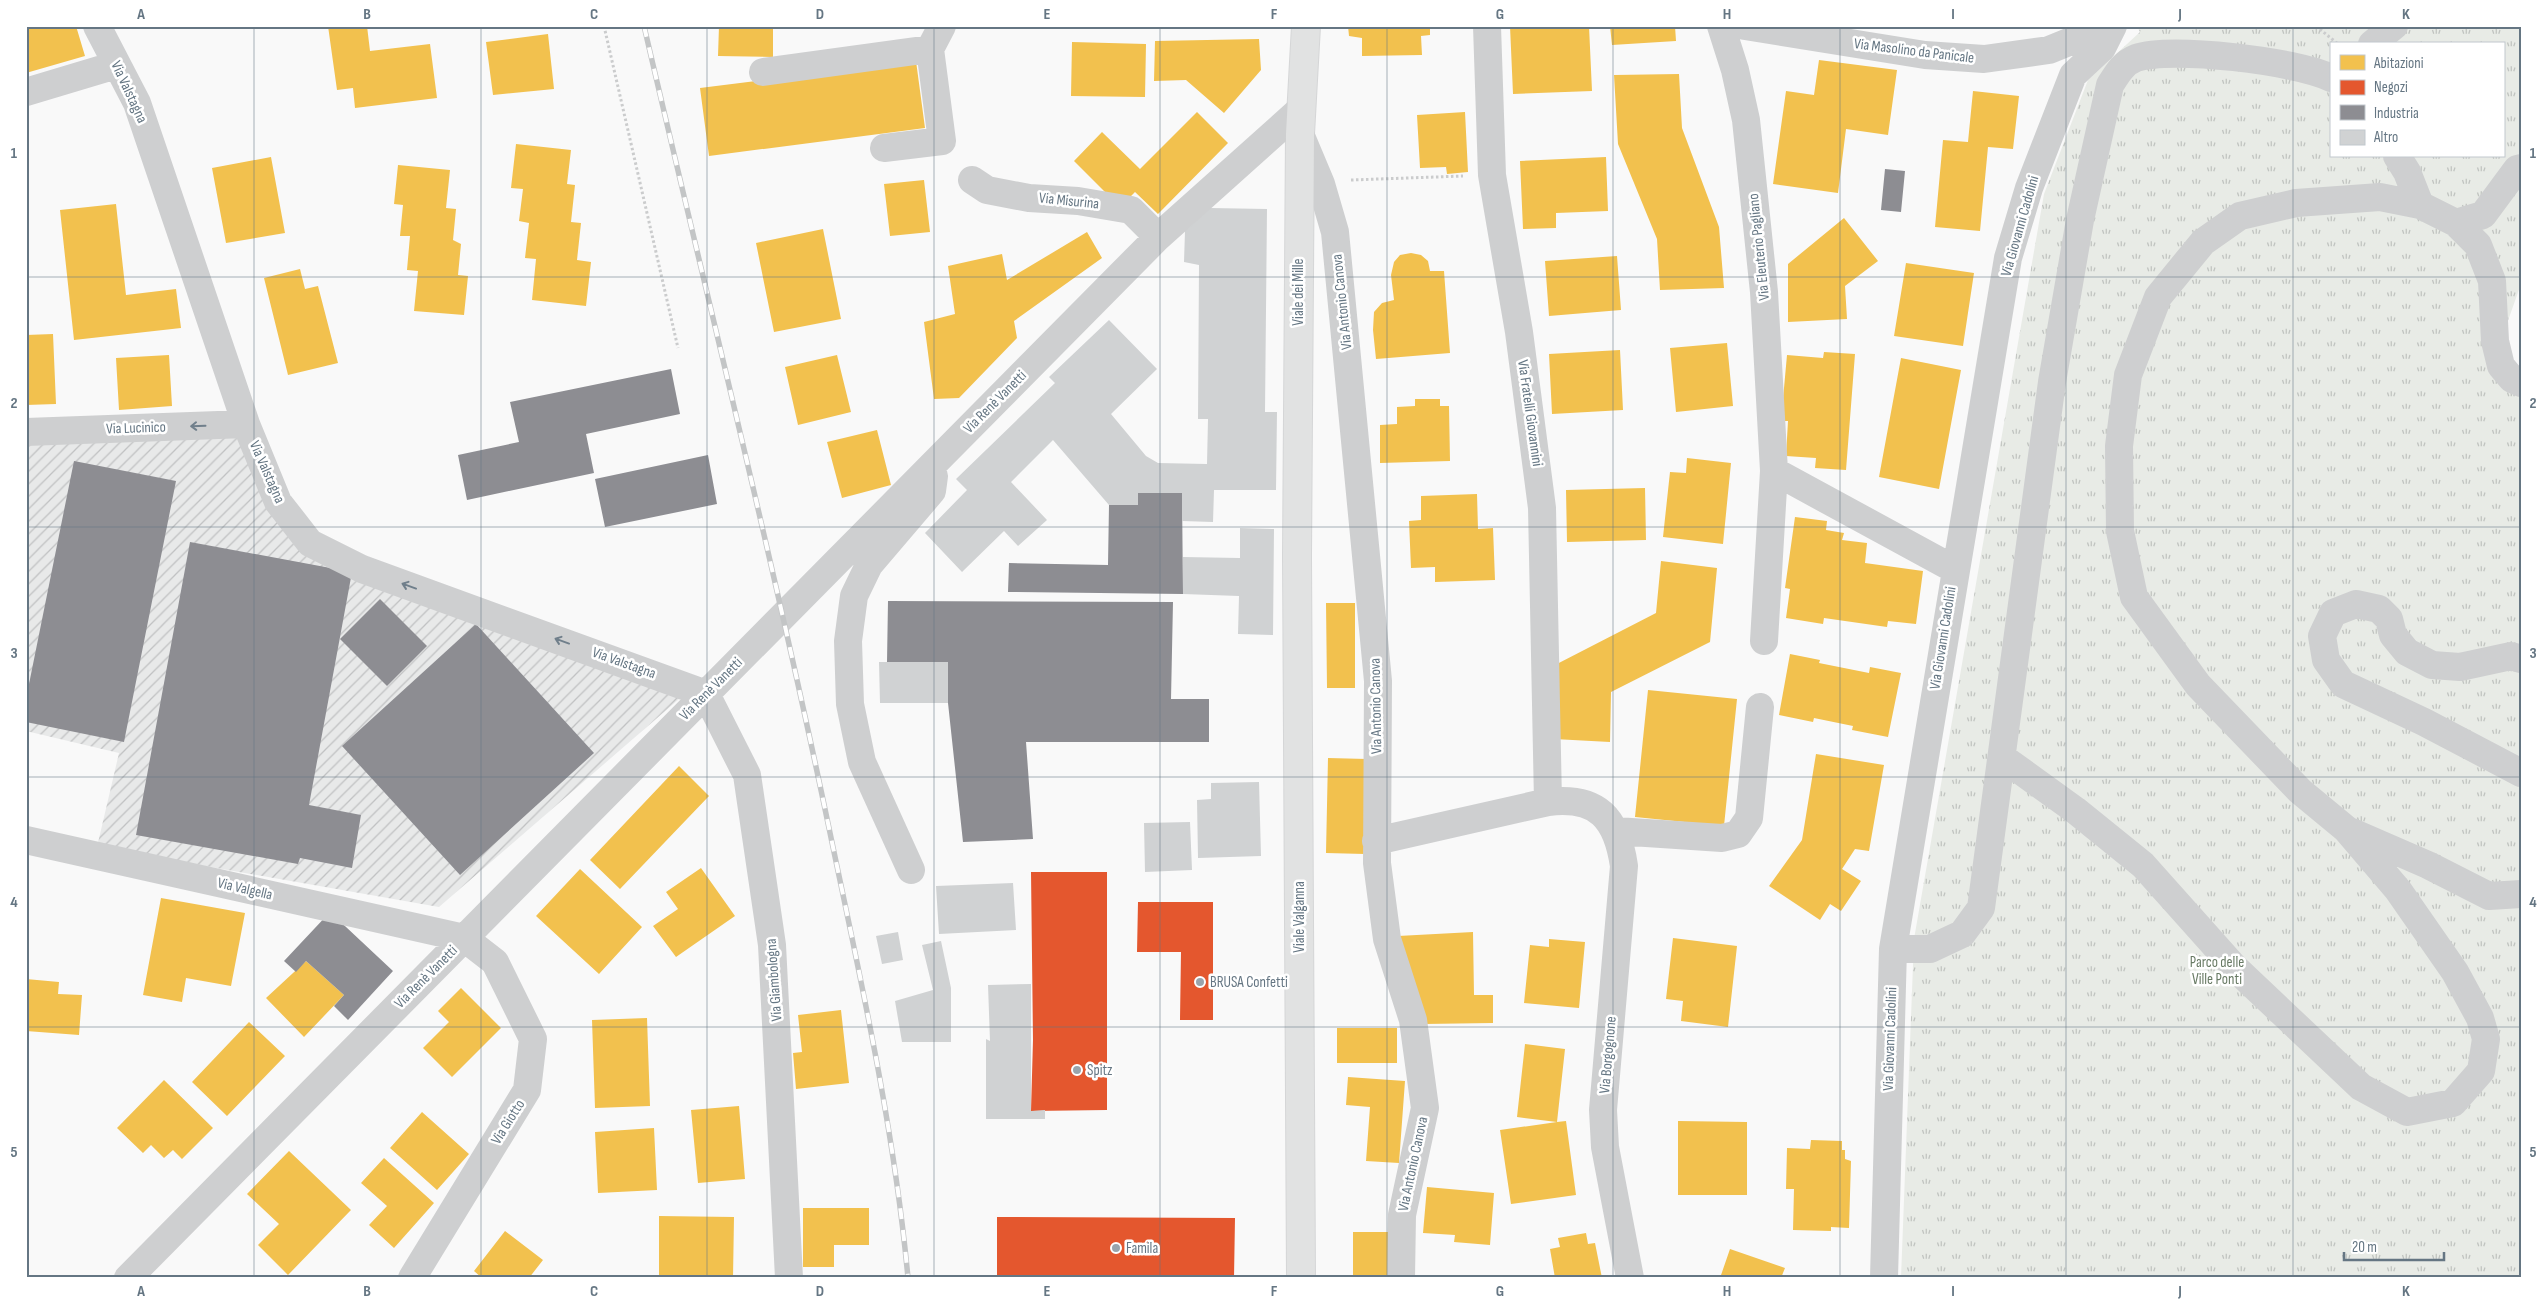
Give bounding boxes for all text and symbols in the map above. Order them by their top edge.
text: A [136,5,145,24]
text: B [363,5,371,24]
text: C [590,5,598,24]
text: D [816,5,824,24]
text: E [1044,5,1051,24]
text: F [1271,5,1278,24]
text: G [1496,5,1504,24]
text: H [1723,5,1731,24]
text: I [1951,5,1955,24]
text: J [2177,5,2182,24]
text: K [2402,5,2410,24]
street label: Via Masolino da Panicale [1853,34,1975,68]
legend [2330,42,2504,158]
text: Abitazioni [2373,54,2424,73]
street label: Via Valstagna [106,58,152,126]
text: Negozi [2374,78,2408,97]
text: Industria [2374,104,2419,123]
text: Altro [2373,128,2398,147]
text: 1 [11,144,18,163]
text: 1 [2530,144,2537,163]
street label: Via Giovanni Cadolini [1997,173,2044,279]
street label: Via Misurina [1038,188,1100,214]
street label: Via Eleuterio Pagliano [1744,193,1774,301]
street label: Via Antonio Canova [1328,253,1356,351]
street label: Viale dei Mille [1289,258,1308,326]
street label: Via Fratelli Giovannini [1513,359,1547,468]
street label: Via Renè Vanetti [959,366,1031,438]
text: 2 [10,394,18,413]
text: 2 [2529,394,2537,413]
street label: Via Lucinico [106,417,166,439]
one-way arrow [190,421,206,431]
street label: Via Valstagna [245,438,289,506]
one-way arrow [402,581,417,590]
street label: Via Giovanni Cadolini [1925,585,1961,691]
one-way arrow [555,636,570,645]
street label: Via Valstagna [590,643,659,683]
text: 3 [10,644,18,663]
text: 3 [2529,644,2537,663]
street label: Via Renè Vanetti [675,653,747,725]
street label: Via Antonio Canova [1366,658,1386,754]
street label: Via Valgella [216,873,275,905]
street label: Viale Valganna [1290,881,1309,953]
text: 4 [10,893,18,912]
text: 4 [2529,893,2537,912]
street label: Via Giambologna [762,938,786,1022]
street label: Via Renè Vanetti [390,941,462,1013]
park label: Parco delle Ville Ponti [2190,953,2244,989]
place label: BRUSA Confetti [1210,973,1288,992]
marker: BRUSA Confetti [1194,976,1206,988]
street label: Via Giovanni Cadolini [1879,987,1901,1091]
street label: Via Borgognone [1595,1015,1621,1095]
place label: Spitz [1087,1061,1113,1080]
marker: Spitz [1071,1064,1083,1076]
street label: Via Giotto [487,1096,529,1148]
street label: Via Antonio Canova [1394,1115,1432,1213]
text: 5 [10,1143,18,1162]
text: 5 [2529,1143,2537,1162]
scale bar [2344,1229,2444,1261]
text: 20 m [2352,1238,2377,1257]
place label: Famila [1126,1239,1158,1258]
marker: Famila [1110,1242,1122,1254]
text: A [136,1282,145,1301]
text: B [363,1282,371,1301]
text: C [590,1282,598,1301]
text: D [816,1282,824,1301]
text: E [1044,1282,1051,1301]
text: F [1271,1282,1278,1301]
text: G [1496,1282,1504,1301]
text: H [1723,1282,1731,1301]
text: I [1951,1282,1955,1301]
text: J [2177,1282,2182,1301]
text: K [2402,1282,2410,1301]

